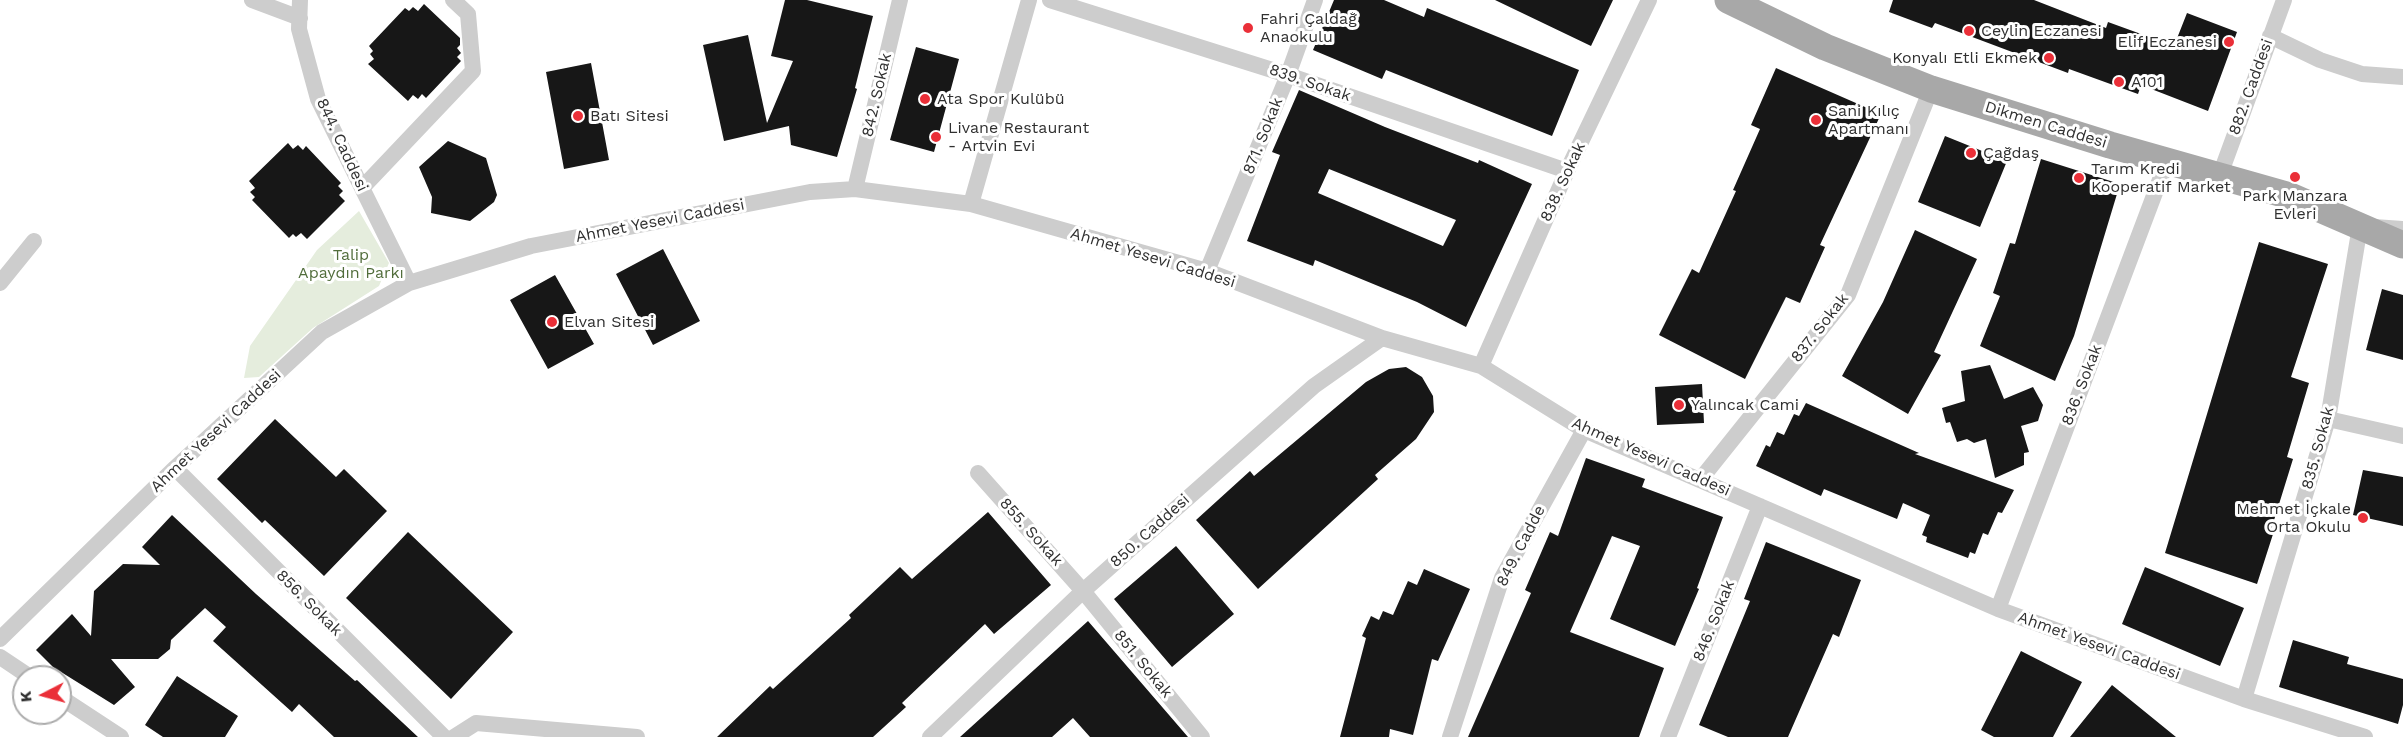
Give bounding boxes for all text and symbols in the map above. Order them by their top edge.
place label: Fahri Çaldağ Anaokulu [1260,9,1357,47]
marker: Fahri Çaldağ Anaokulu [1241,21,1255,35]
place label: Ceylin Eczanesi [1981,21,2102,41]
marker: Ceylin Eczanesi [1962,24,1976,38]
place label: Elif Eczanesi [2118,32,2217,52]
marker: Elif Eczanesi [2222,35,2236,49]
street label: 882. Caddesi [2225,36,2277,138]
place label: Konyalı Etli Ekmek [1892,48,2037,68]
street label: 842. Sokak [858,51,896,139]
marker: Konyalı Etli Ekmek [2042,51,2056,65]
street label: 839. Sokak [1267,60,1353,106]
place label: A101 [2131,72,2163,92]
marker: A101 [2112,75,2126,89]
place label: Ata Spor Kulübü [937,89,1065,109]
marker: Ata Spor Kulübü [918,92,932,106]
street label: 844. Caddesi [312,95,372,195]
street label: 871. Sokak [1239,95,1287,177]
street label: Dikmen Caddesi [1983,97,2109,153]
place label: Sani Kılıç Apartmanı [1828,101,1909,139]
place label: Batı Sitesi [590,106,669,126]
marker: Batı Sitesi [571,109,585,123]
marker: Sani Kılıç Apartmanı [1809,113,1823,127]
place label: Livane Restaurant - Artvin Evi [948,118,1089,156]
marker: Livane Restaurant - Artvin Evi [929,130,943,144]
street label: 838. Sokak [1536,139,1590,225]
place label: Çağdaş [1983,143,2039,163]
marker: Çağdaş [1964,146,1978,160]
place label: Tarım Kredi Kooperatif Market [2091,159,2231,197]
marker: Park Manzara Evleri [2288,170,2302,184]
marker: Tarım Kredi Kooperatif Market [2072,171,2086,185]
place label: Park Manzara Evleri [2242,186,2348,224]
street label: Ahmet Yesevi Caddesi [574,195,746,247]
street label: Ahmet Yesevi Caddesi [1068,224,1238,292]
park label: Talip Apaydın Parkı [298,245,404,283]
street label: 837. Sokak [1787,290,1853,366]
place label: Elvan Sitesi [564,312,654,332]
marker: Elvan Sitesi [545,315,559,329]
street label: 836. Sokak [2058,342,2106,428]
street label: Ahmet Yesevi Caddesi [147,365,285,497]
place label: Yalıncak Cami [1691,395,1799,415]
marker: Yalıncak Cami [1672,398,1686,412]
street label: 835. Sokak [2298,405,2338,491]
street label: Ahmet Yesevi Caddesi [1569,413,1733,501]
street label: 850. Caddesi [1106,490,1194,572]
street label: 855. Sokak [995,494,1067,570]
place label: Mehmet İçkale Orta Okulu [2236,499,2351,537]
street label: 849. Cadde [1492,502,1550,590]
marker: Mehmet İçkale Orta Okulu [2356,511,2370,525]
street label: 856. Sokak [272,566,346,640]
street label: 846. Sokak [1689,578,1739,664]
street label: Ahmet Yesevi Caddesi [2015,608,2183,684]
street label: 851. Sokak [1110,626,1176,702]
north arrow [12,665,72,725]
text: K [16,690,36,703]

